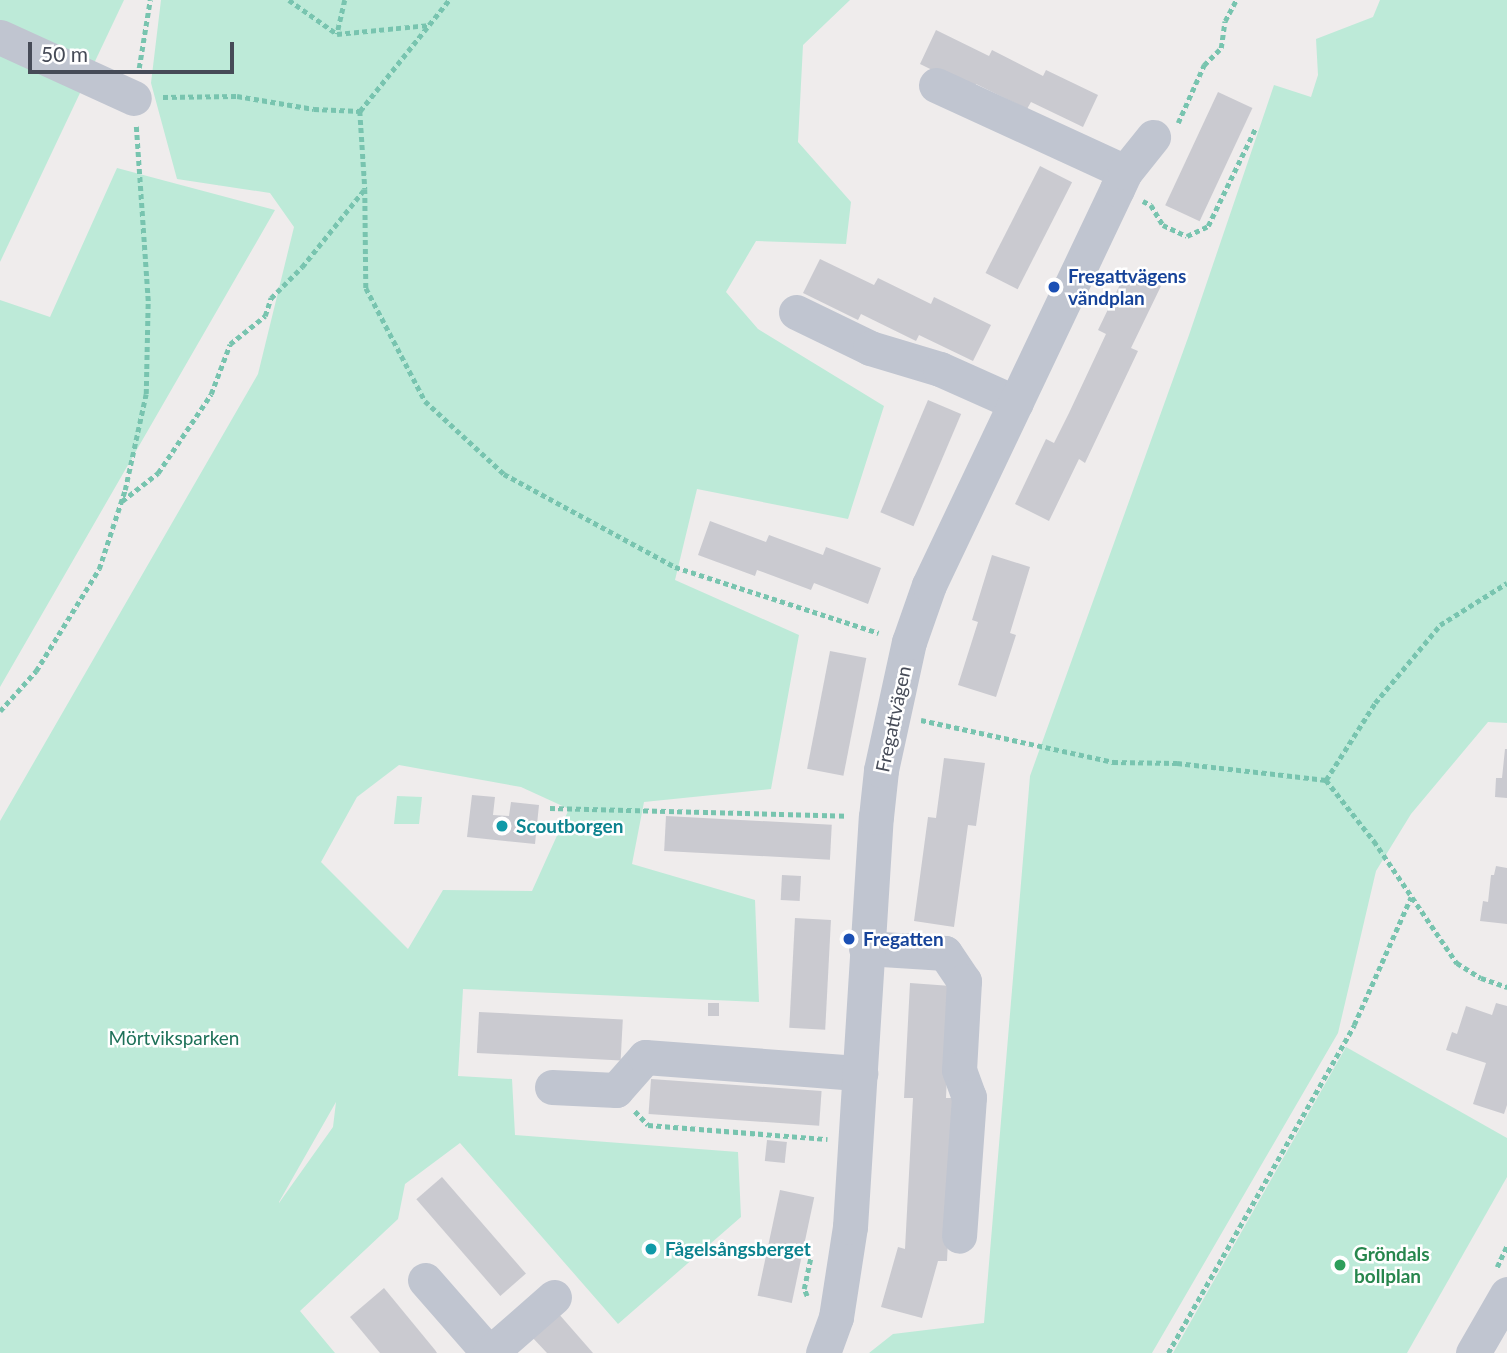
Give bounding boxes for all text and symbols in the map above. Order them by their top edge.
scale bar [32,28,238,72]
text: 50 m [41,41,88,66]
place label: Fregattvägens vändplan [1068,265,1186,309]
marker: Fregattvägens vändplan [1046,279,1062,295]
street label: Fregattvägen [871,664,915,774]
place label: Scoutborgen [516,815,623,837]
marker: Scoutborgen [494,818,510,834]
place label: Fregatten [863,928,944,950]
marker: Fregatten [841,931,857,947]
park label: Mörtviksparken [109,1027,239,1049]
place label: Fågelsångsberget [665,1238,811,1260]
marker: Fågelsångsberget [643,1241,659,1257]
place label: Gröndals bollplan [1354,1243,1430,1287]
marker: Gröndals bollplan [1332,1257,1348,1273]

